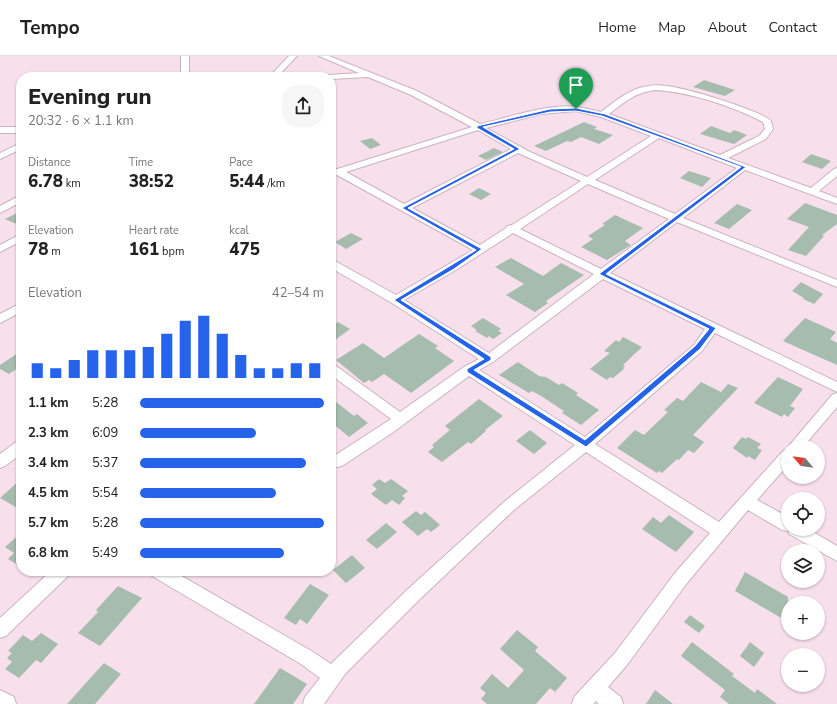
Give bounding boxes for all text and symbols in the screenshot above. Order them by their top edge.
text: Tempo [20,15,80,41]
text: Home [598,18,636,37]
text: Map [658,18,686,37]
text: About [708,18,747,37]
text: Contact [769,18,817,37]
pin [559,68,593,109]
icon: arrive [565,74,587,96]
text: Evening run [28,82,152,112]
button: share [282,85,324,127]
text: 20:32 · 6 × 1.1 km [28,112,134,130]
text: Distance [28,155,71,170]
text: Time [129,155,153,170]
text: Pace [229,155,253,170]
text: 6.78 [28,170,63,193]
text: 38:52 [129,170,174,193]
text: 5:44 [229,170,264,193]
text: km [63,176,81,191]
text: /km [264,176,285,191]
text: Elevation [28,223,74,238]
text: Heart rate [129,223,179,238]
text: kcal [229,223,249,238]
text: 78 [28,238,48,261]
text: 161 [129,238,159,261]
text: 475 [229,238,260,261]
text: m [48,244,61,259]
text: bpm [159,244,184,259]
text: Elevation [28,284,82,302]
text: 42–54 m [272,284,324,302]
text: 1.1 km [28,394,69,412]
text: 5:28 [92,394,118,412]
text: 2.3 km [28,424,69,442]
text: 6:09 [92,424,118,442]
north arrow [781,440,825,484]
map controls [781,440,825,692]
text: 3.4 km [28,454,69,472]
text: 5:37 [92,454,118,472]
text: 4.5 km [28,484,69,502]
text: 5:54 [92,484,118,502]
button: locate [781,492,825,536]
text: 5.7 km [28,514,69,532]
text: 5:28 [92,514,118,532]
text: 6.8 km [28,544,69,562]
text: 5:49 [92,544,118,562]
button: layers [781,544,825,588]
button: + [781,596,825,640]
button: − [781,648,825,692]

